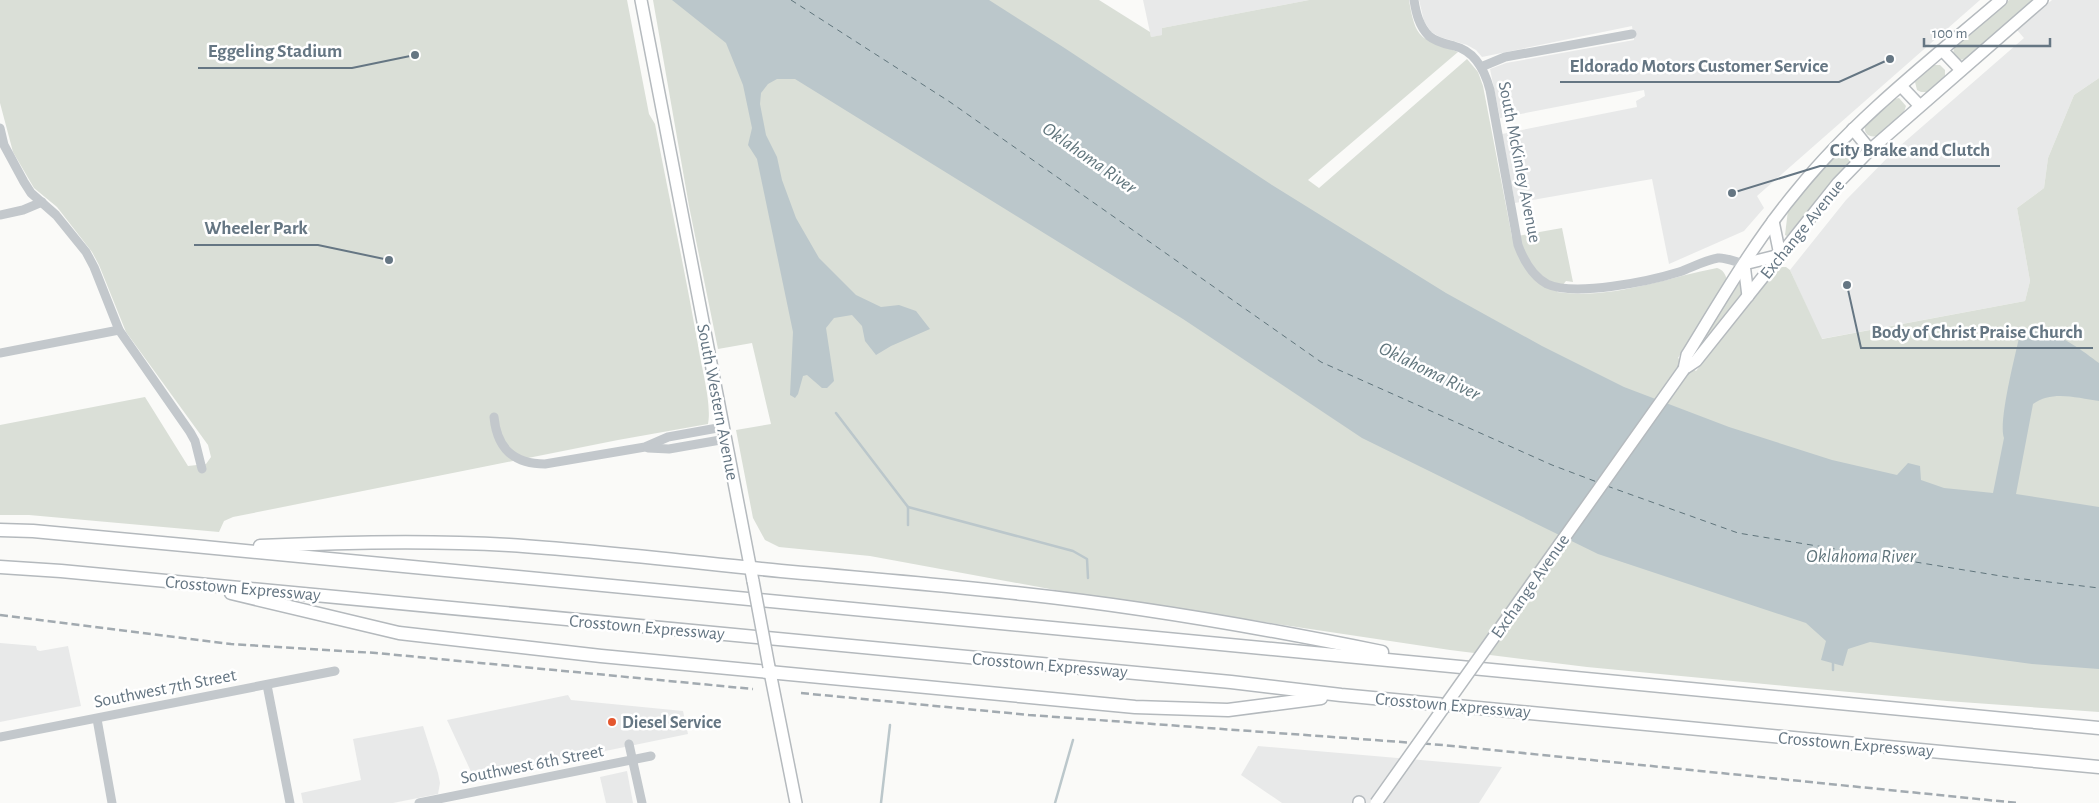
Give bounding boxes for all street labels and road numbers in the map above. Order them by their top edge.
street label: South McKinley Avenue [1495,80,1543,244]
street label: Exchange Avenue [1757,176,1848,283]
street label: South Western Avenue [693,323,741,482]
street label: Exchange Avenue [1488,531,1573,642]
street label: Crosstown Expressway [164,573,322,605]
street label: Crosstown Expressway [568,612,726,644]
street label: Crosstown Expressway [971,650,1129,682]
street label: Southwest 7th Street [93,666,238,712]
street label: Crosstown Expressway [1374,690,1532,722]
street label: Crosstown Expressway [1777,729,1935,761]
street label: Southwest 6th Street [459,742,606,788]

